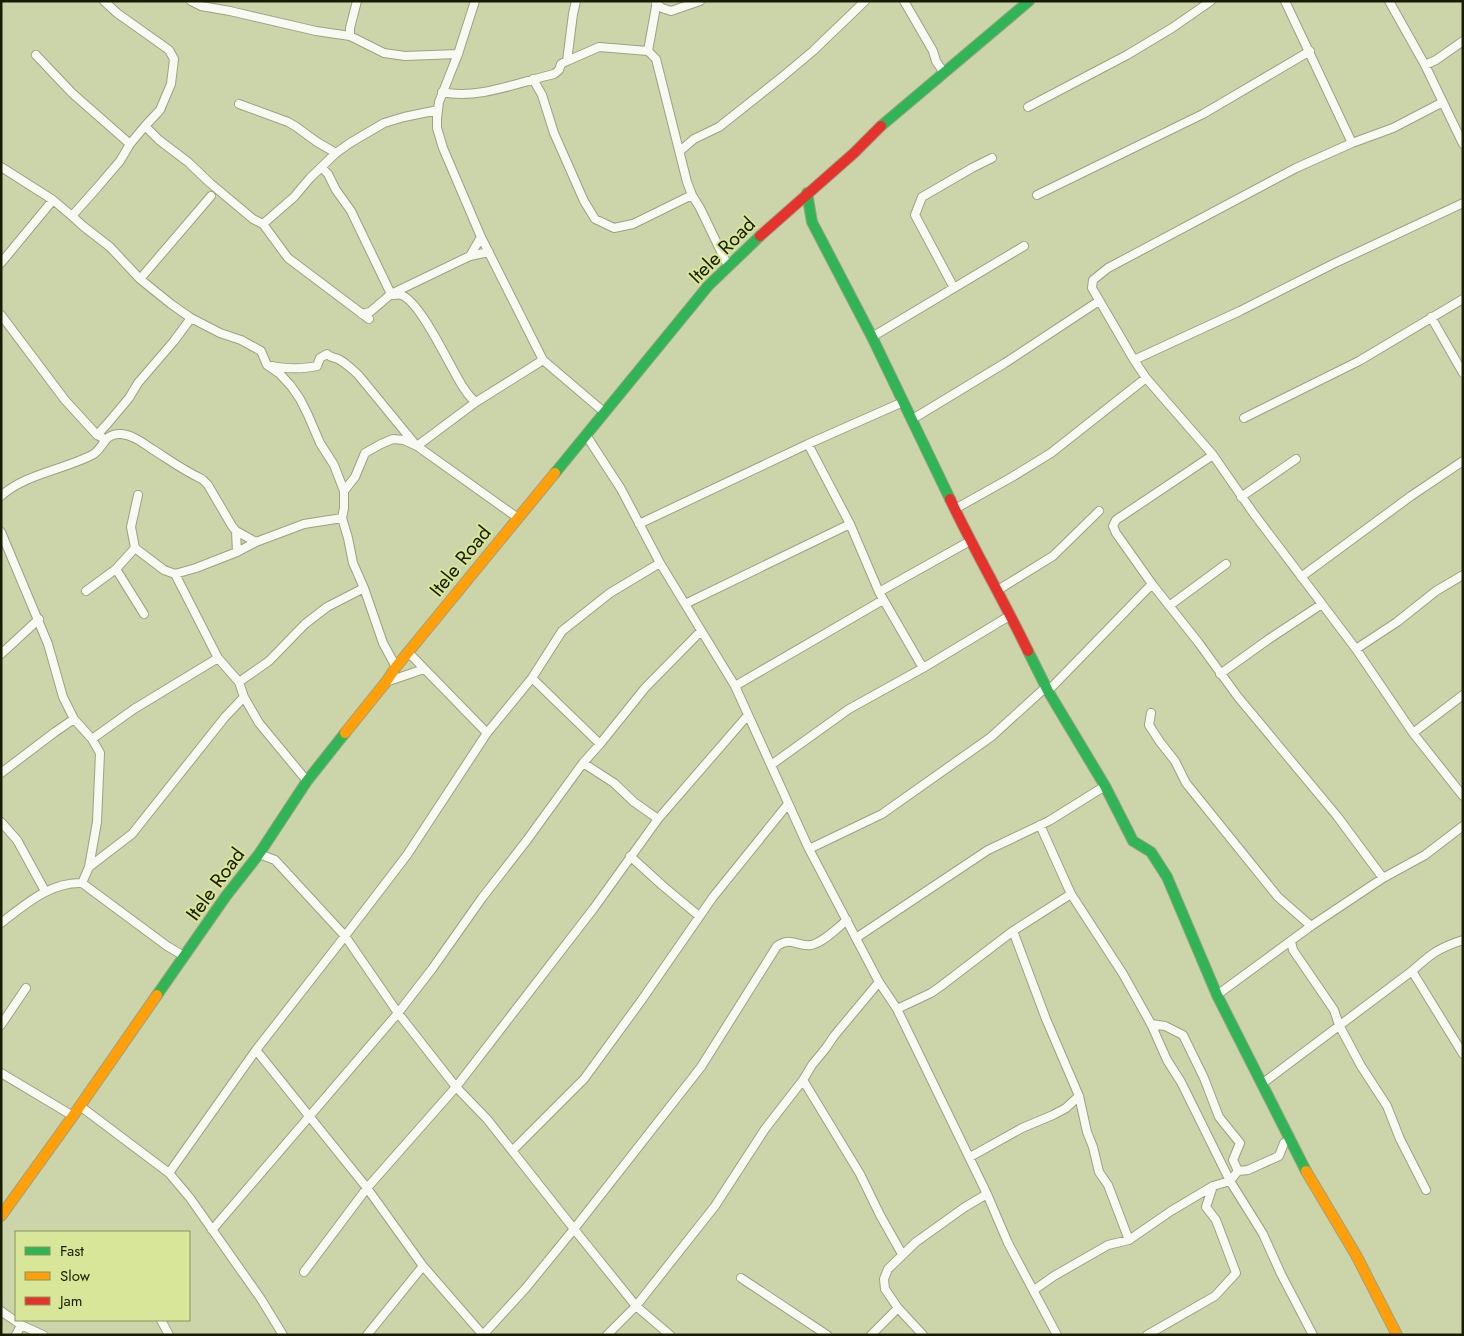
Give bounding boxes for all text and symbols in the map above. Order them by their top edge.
street label: Itele Road [682,210,762,290]
street label: Itele Road [423,520,498,603]
street label: Itele Road [179,842,252,927]
legend [15,1231,190,1321]
text: Fast [60,1240,84,1262]
text: Slow [60,1265,91,1287]
text: Jam [58,1290,83,1312]

